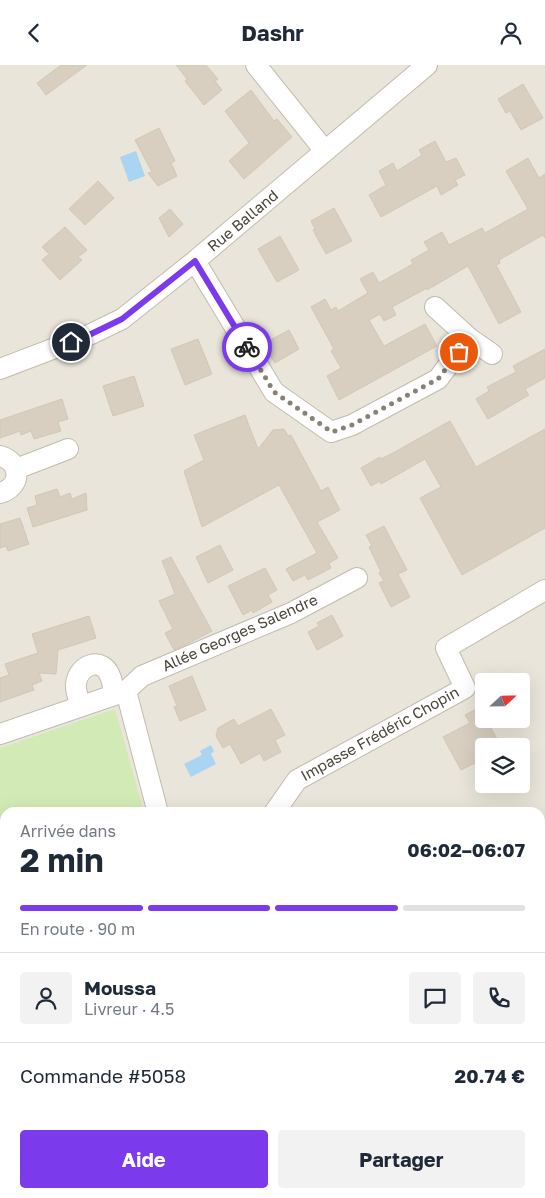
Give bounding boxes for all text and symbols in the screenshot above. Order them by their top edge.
icon: back [20,19,48,47]
text: Dashr [241,19,304,46]
icon: person [497,19,525,47]
street label: Rue Balland [203,186,281,255]
pin [50,321,92,363]
courier [222,322,272,372]
icon: home [57,328,85,356]
pin [438,331,480,373]
icon: bike [233,333,261,361]
icon: bag [445,338,473,366]
street label: Allée Georges Salendre [159,590,320,675]
north arrow [475,673,530,727]
map controls [475,673,530,793]
street label: Impasse Frédéric Chopin [297,682,462,784]
button: layers [475,738,530,793]
text: Arrivée dans [20,821,116,841]
text: 06:02–06:07 [407,838,525,861]
text: 2 min [20,841,104,879]
text: En route · 90 m [20,919,135,939]
button: person [20,972,72,1024]
button: chat [409,972,461,1024]
button: phone [473,972,525,1024]
text: Moussa [84,976,156,999]
text: Livreur · 4.5 [84,999,174,1019]
text: Commande #5058 [20,1064,186,1087]
text: 20.74 € [455,1064,525,1087]
button: Aide [20,1130,268,1188]
button: Partager [278,1130,525,1188]

